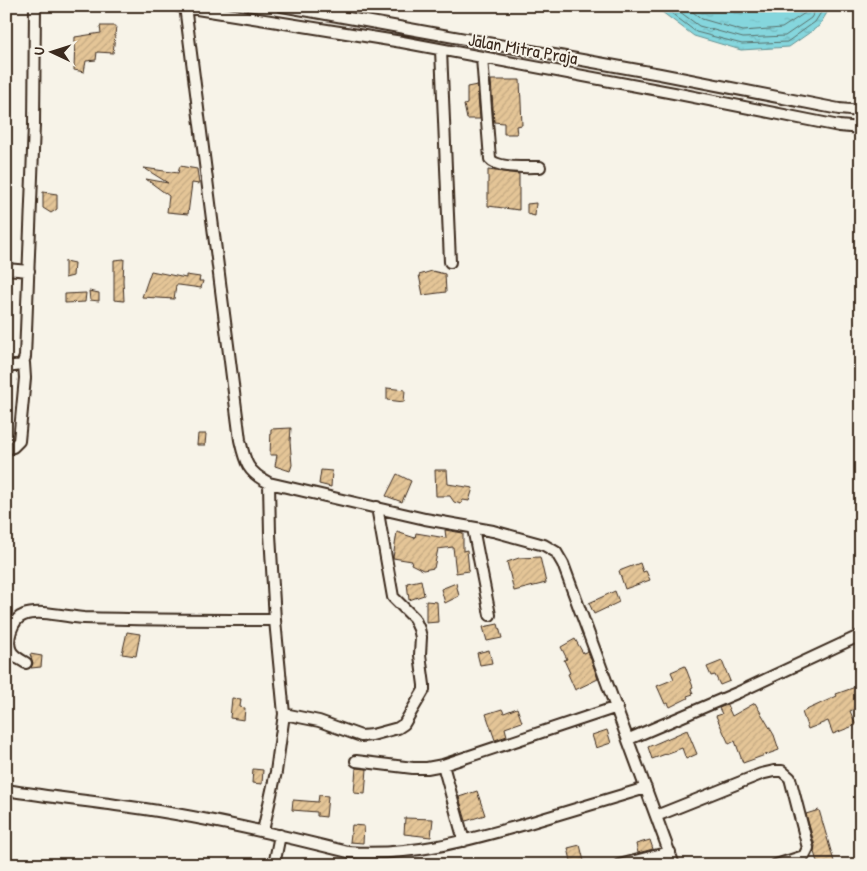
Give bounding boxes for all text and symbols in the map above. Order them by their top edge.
street label: Jalan Mitra Praja [466,27,580,70]
north arrow [28,28,78,78]
text: U [29,46,48,56]

